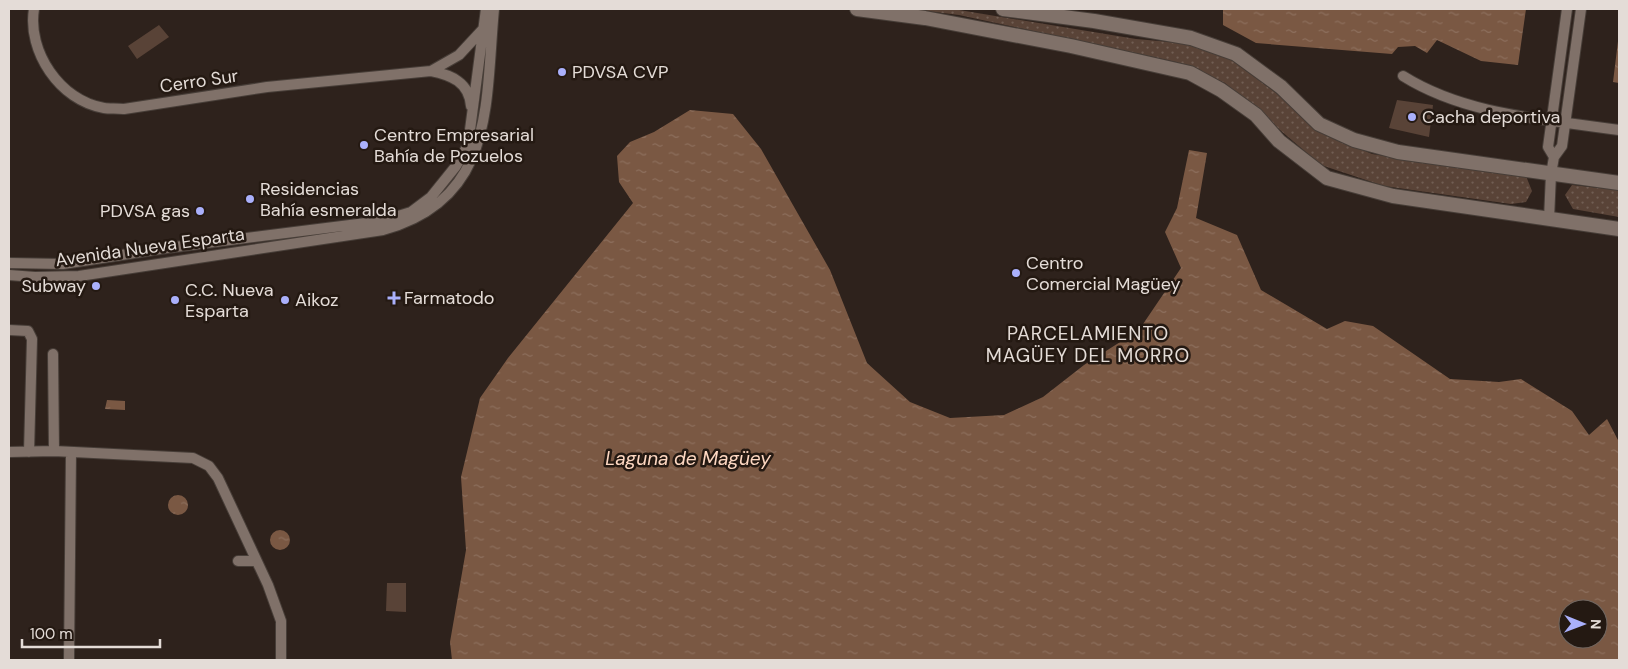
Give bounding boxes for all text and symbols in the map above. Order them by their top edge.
place label: PDVSA CVP [572,60,668,84]
street label: Cerro Sur [158,64,240,98]
marker: PDVSA CVP [556,66,568,78]
place label: Cacha deportiva [1422,105,1560,129]
marker: Cacha deportiva [1406,111,1418,123]
place label: Centro Empresarial Bahía de Pozuelos [374,123,534,168]
marker: Centro Empresarial Bahía de Pozuelos [358,139,370,151]
place label: Residencias Bahía esmeralda [260,177,397,222]
marker: Residencias Bahía esmeralda [244,193,256,205]
place label: PDVSA gas [100,199,190,223]
marker: PDVSA gas [194,205,206,217]
street label: Avenida Nueva Esparta [54,222,246,272]
place label: Centro Comercial Magüey [1026,251,1181,296]
marker: Centro Comercial Magüey [1010,267,1022,279]
place label: Subway [21,274,86,298]
place label: C.C. Nueva Esparta [185,278,274,323]
marker: Subway [90,280,102,292]
place label: Farmatodo [404,286,495,310]
place label: Aikoz [295,288,339,312]
marker: Farmatodo [388,292,400,304]
marker: C.C. Nueva Esparta [169,294,181,306]
marker: Aikoz [279,294,291,306]
district label: PARCELAMIENTO MAGÜEY DEL MORRO [986,321,1190,368]
water label: Laguna de Magüey [605,446,772,471]
north arrow [1558,599,1608,649]
scale bar [22,616,160,648]
text: N [1587,619,1605,629]
text: 100 m [30,624,73,644]

